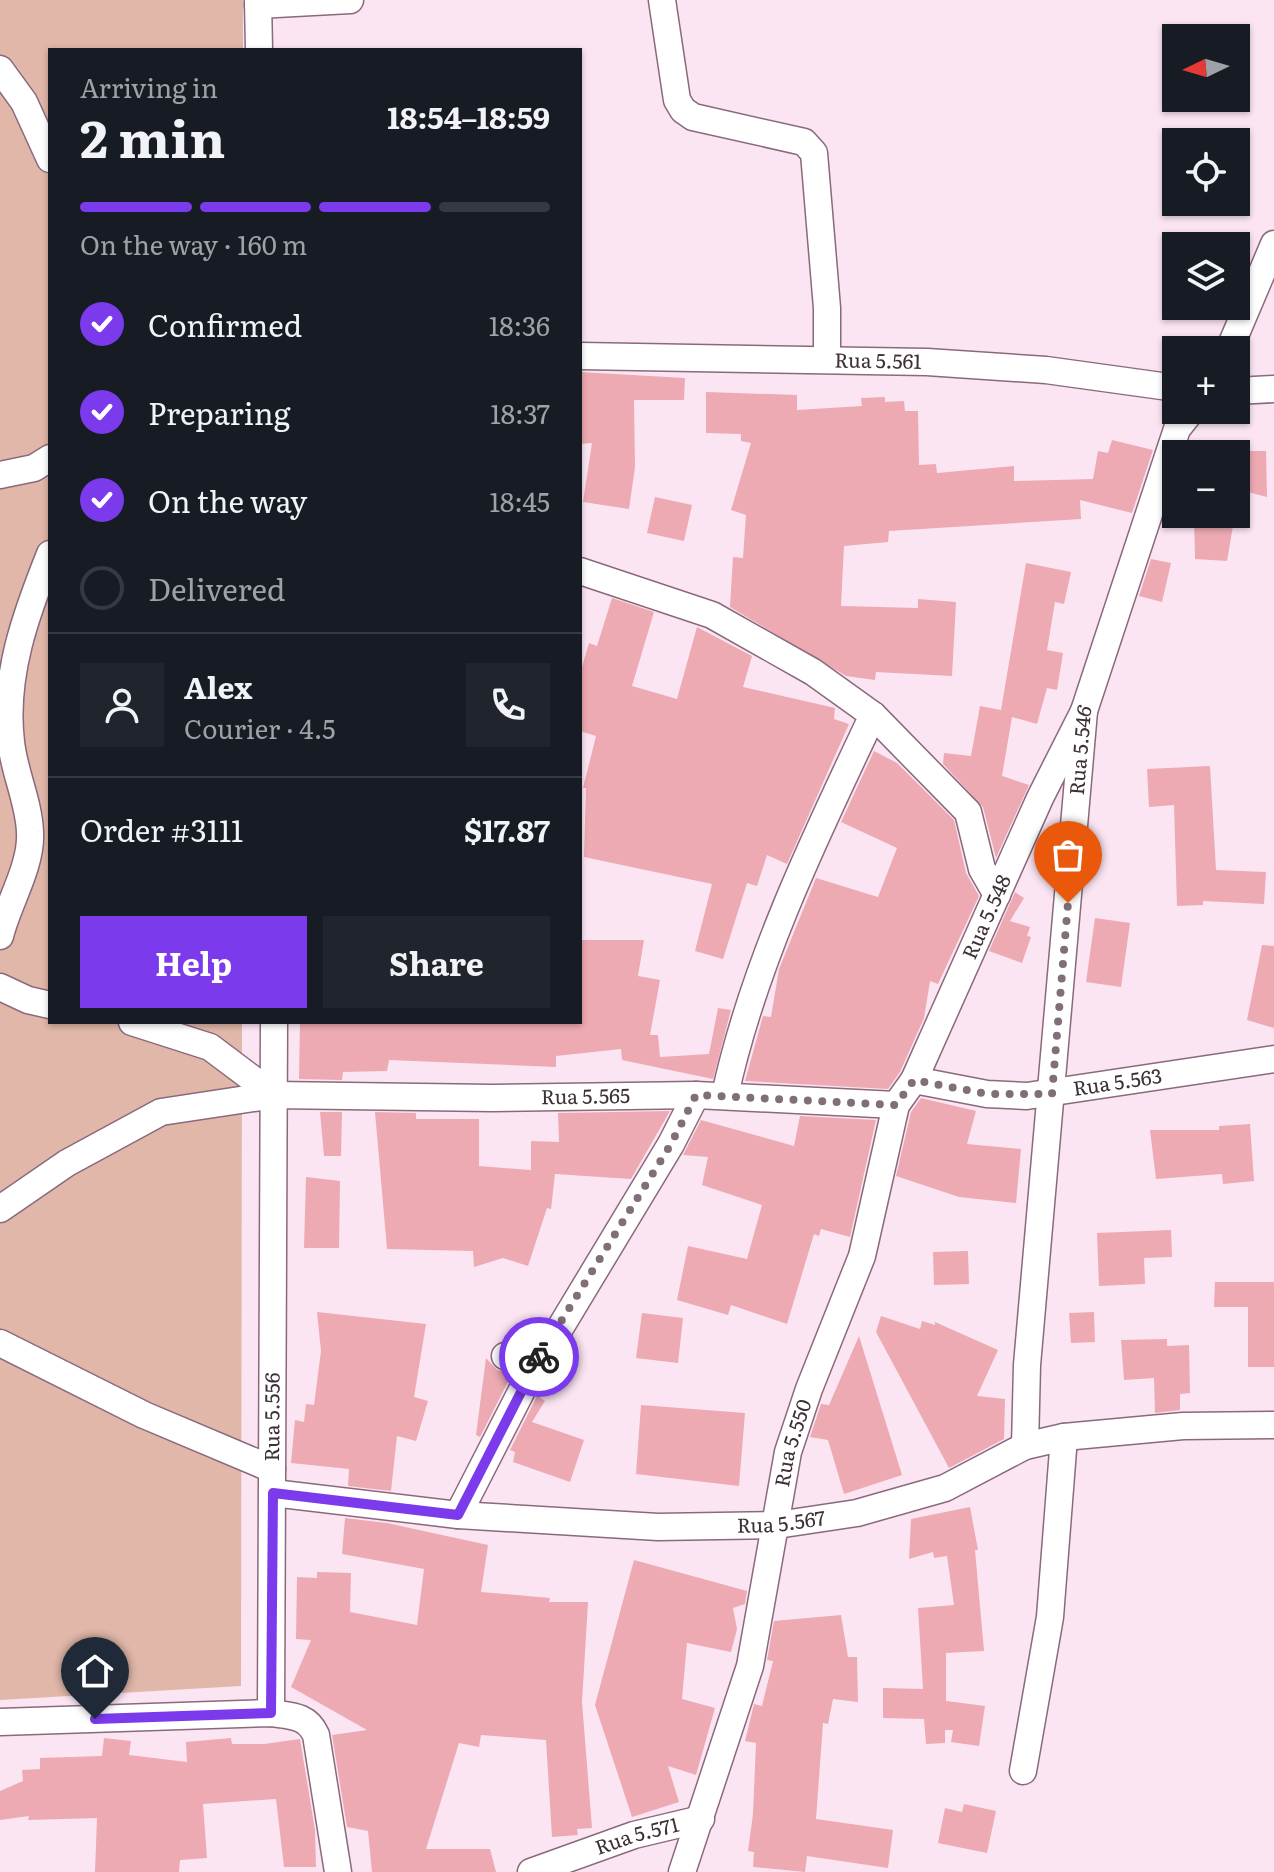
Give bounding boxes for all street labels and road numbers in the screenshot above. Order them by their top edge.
street label: Rua 5.561 [834,343,922,375]
street label: Rua 5.546 [1060,700,1098,796]
street label: Rua 5.548 [953,869,1017,963]
street label: Rua 5.563 [1071,1059,1164,1102]
street label: Rua 5.565 [541,1079,630,1110]
street label: Rua 5.556 [255,1372,285,1462]
street label: Rua 5.550 [765,1395,818,1489]
street label: Rua 5.567 [737,1501,827,1539]
street label: Rua 5.571 [590,1808,681,1861]

